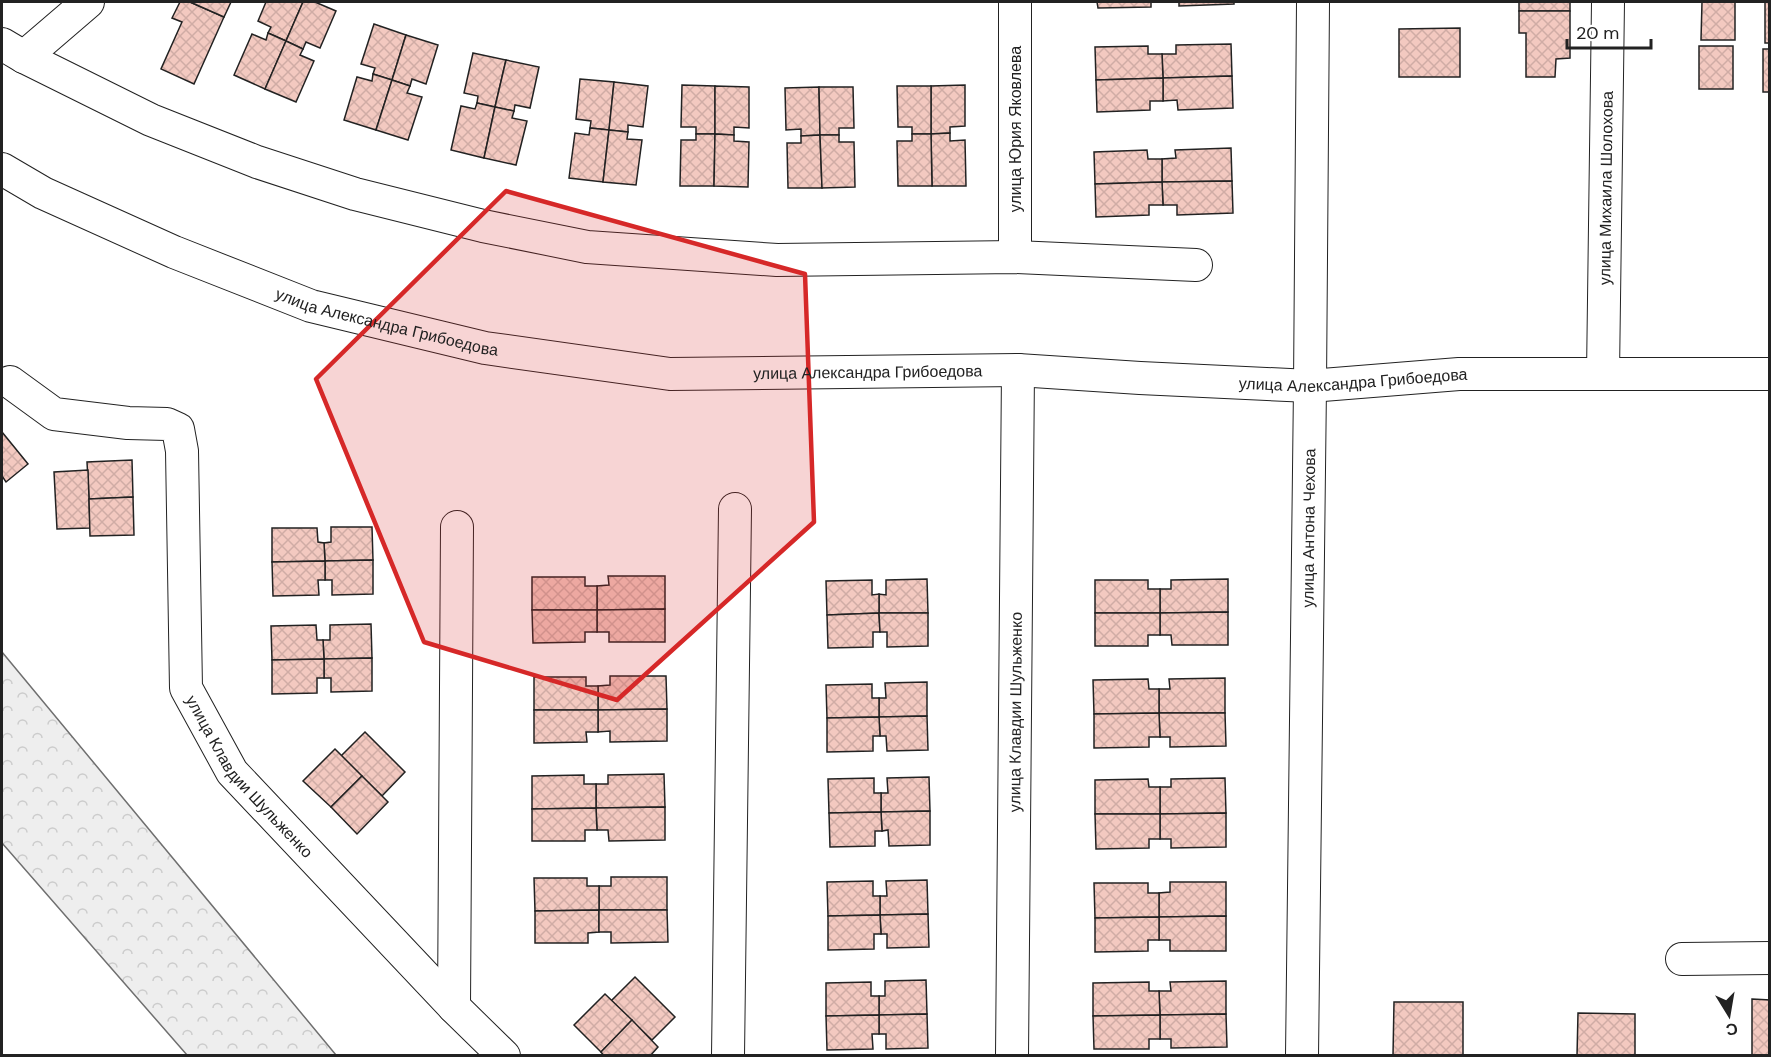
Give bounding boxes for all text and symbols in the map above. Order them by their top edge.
scale bar [1567,12,1651,50]
text: 20 m [1576,21,1619,45]
street label: улица Юрия Яковлева [1005,46,1026,212]
street label: улица Михаила Шолохова [1594,91,1618,285]
street label: улица Александра Грибоедова [272,283,500,361]
street label: улица Александра Грибоедова [753,360,983,384]
street label: улица Александра Грибоедова [1238,364,1468,397]
street label: улица Антона Чехова [1297,448,1320,608]
street label: улица Клавдии Шульженко [1004,612,1027,812]
street label: улица Клавдии Шульженко [181,691,318,862]
north arrow [1699,985,1759,1045]
text: С [1724,1018,1739,1041]

